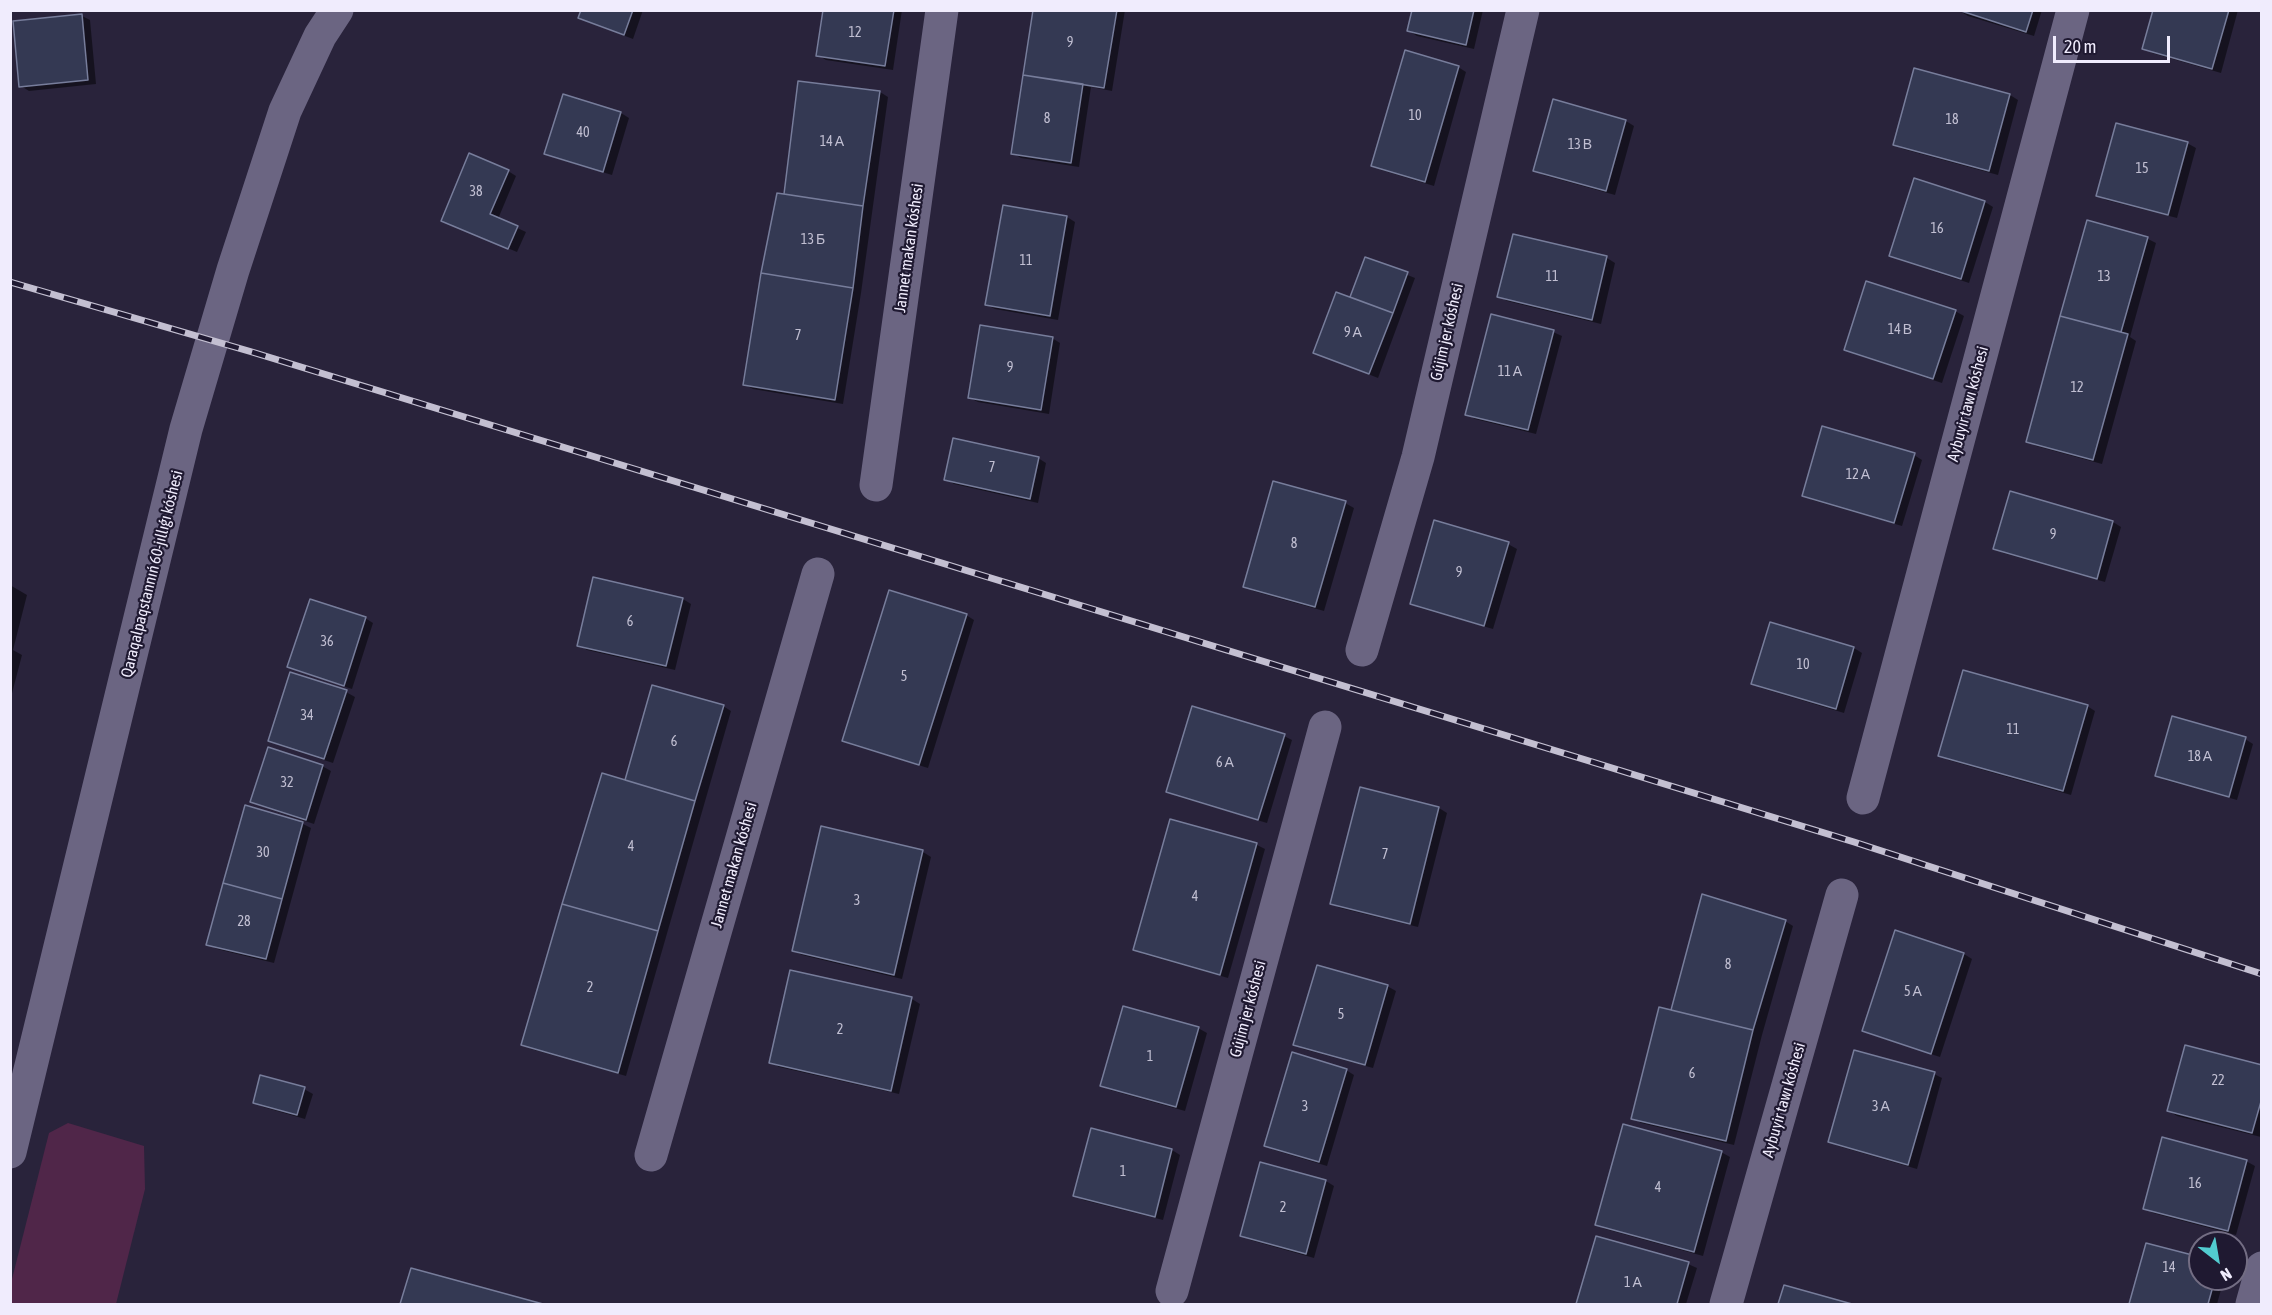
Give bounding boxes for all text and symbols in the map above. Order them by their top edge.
scale bar [2056,24,2173,62]
house number: 12 [848,25,862,41]
house number: 9 [1067,35,1073,51]
text: 20 m [2064,36,2096,57]
house number: 10 [1408,108,1422,124]
house number: 8 [1044,111,1050,127]
house number: 18 [1945,112,1959,128]
house number: 40 [576,125,590,141]
house number: 14 А [820,134,844,150]
house number: 13 В [1568,137,1592,153]
house number: 15 [2135,161,2149,177]
street label: Jannet makan kóshesi [890,182,928,314]
house number: 38 [469,184,483,200]
house number: 16 [1930,221,1944,237]
house number: 13 Б [801,232,825,248]
house number: 11 [1019,253,1033,269]
house number: 11 [1545,269,1559,285]
house number: 13 [2097,269,2111,285]
street label: Gújim jer kóshesi [1426,281,1468,383]
house number: 14 В [1888,322,1912,338]
house number: 9 А [1344,325,1362,341]
house number: 7 [795,328,801,344]
street label: Aybuyir tawı kóshesi [1943,344,1993,464]
house number: 9 [1007,360,1013,376]
house number: 11 А [1498,364,1522,380]
house number: 12 [2070,380,2084,396]
house number: 7 [989,460,995,476]
house number: 12 А [1846,467,1870,483]
street label: Qaraqalpaqstannıń 60-jıllıǵı kóshesi [117,468,187,680]
house number: 9 [2050,527,2056,543]
house number: 8 [1291,536,1297,552]
house number: 9 [1456,565,1462,581]
house number: 6 [627,614,633,630]
house number: 36 [320,634,334,650]
house number: 10 [1796,657,1810,673]
house number: 5 [901,669,907,685]
house number: 34 [300,708,314,724]
house number: 11 [2006,722,2020,738]
house number: 6 [671,734,677,750]
house number: 18 А [2188,749,2212,765]
house number: 6 А [1216,755,1234,771]
house number: 32 [280,775,294,791]
street label: Jannet makan kóshesi [707,800,761,930]
house number: 4 [628,839,634,855]
house number: 30 [256,845,270,861]
house number: 7 [1382,847,1388,863]
house number: 4 [1192,889,1198,905]
house number: 3 [854,893,860,909]
house number: 28 [237,914,251,930]
house number: 8 [1725,957,1731,973]
street label: Gújim jer kóshesi [1226,959,1270,1059]
house number: 2 [587,980,593,996]
house number: 5 А [1904,984,1922,1000]
house number: 5 [1338,1007,1344,1023]
house number: 2 [837,1022,843,1038]
street label: Aybuyir tawı kóshesi [1758,1040,1810,1160]
house number: 1 [1147,1049,1153,1065]
house number: 6 [1689,1066,1695,1082]
house number: 22 [2211,1073,2225,1089]
house number: 3 [1302,1099,1308,1115]
house number: 3 А [1872,1099,1890,1115]
house number: 1 [1120,1164,1126,1180]
house number: 16 [2188,1176,2202,1192]
house number: 4 [1655,1180,1661,1196]
house number: 2 [1280,1200,1286,1216]
north arrow [2188,1231,2248,1291]
house number: 14 [2162,1260,2176,1276]
text: N [2218,1265,2235,1285]
house number: 1 А [1624,1275,1642,1291]

